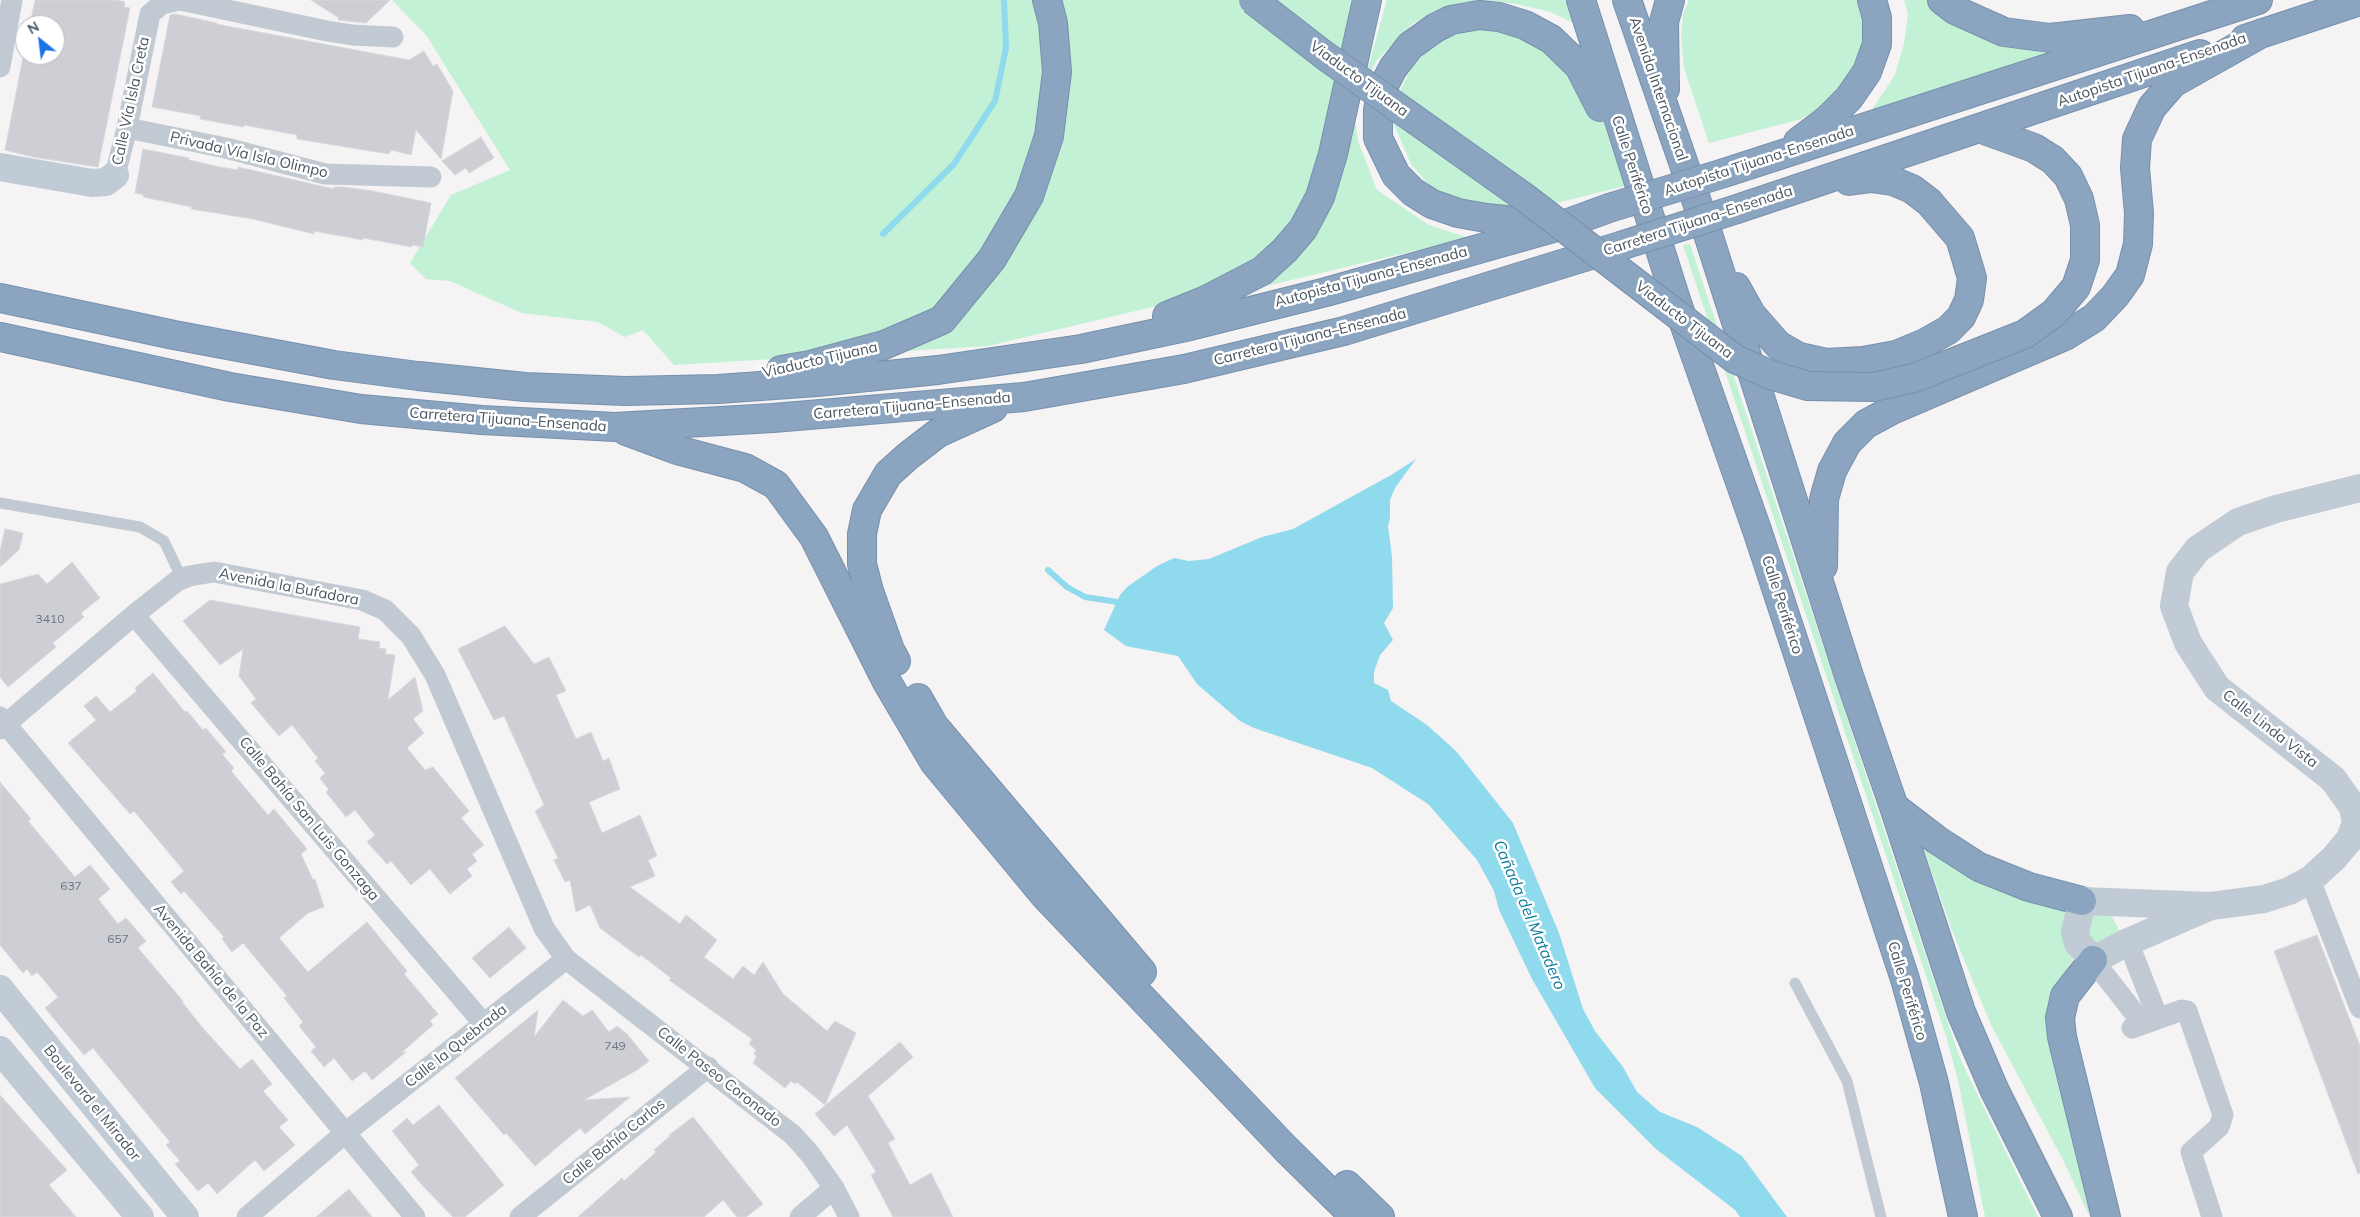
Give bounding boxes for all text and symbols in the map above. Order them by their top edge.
north arrow [15,15,65,65]
street label: Avenida Internacional [1625,15,1691,163]
text: N [24,17,42,38]
street label: Autopista Tijuana-Ensenada [2055,29,2249,111]
street label: Calle Vía Isla Creta [109,35,153,167]
street label: Viaducto Tijuana [1306,37,1412,121]
street label: Calle Periférico [1608,113,1656,217]
street label: Autopista Tijuana-Ensenada [1662,122,1856,200]
street label: Privada Vía Isla Olimpo [168,128,330,182]
street label: Carretera Tijuana–Ensenada [1601,182,1795,260]
street label: Autopista Tijuana-Ensenada [1273,243,1469,311]
street label: Viaducto Tijuana [1632,277,1736,363]
street label: Carretera Tijuana–Ensenada [1212,304,1408,370]
street label: Viaducto Tijuana [761,338,879,382]
street label: Carretera Tijuana–Ensenada [813,388,1011,424]
street label: Carretera Tijuana–Ensenada [409,404,607,436]
street label: Calle Periférico [1758,553,1806,657]
street label: Avenida la Bufadora [217,565,361,609]
house number: 3410 [36,612,64,626]
street label: Calle Linda Vista [2219,686,2321,772]
street label: Calle Bahía San Luis Gonzaga [235,733,383,905]
water label: Cañada del Matadero [1489,837,1569,993]
house number: 637 [60,879,82,893]
street label: Avenida Bahía de la Paz [150,900,272,1042]
house number: 657 [107,932,129,946]
street label: Calle Periférico [1883,939,1931,1043]
street label: Calle la Quebrada [401,1001,511,1091]
street label: Calle Paseo Coronado [653,1023,785,1131]
house number: 749 [604,1039,626,1053]
street label: Boulevard el Mirador [40,1042,144,1164]
street label: Calle Bahía Carlos [559,1095,669,1189]

